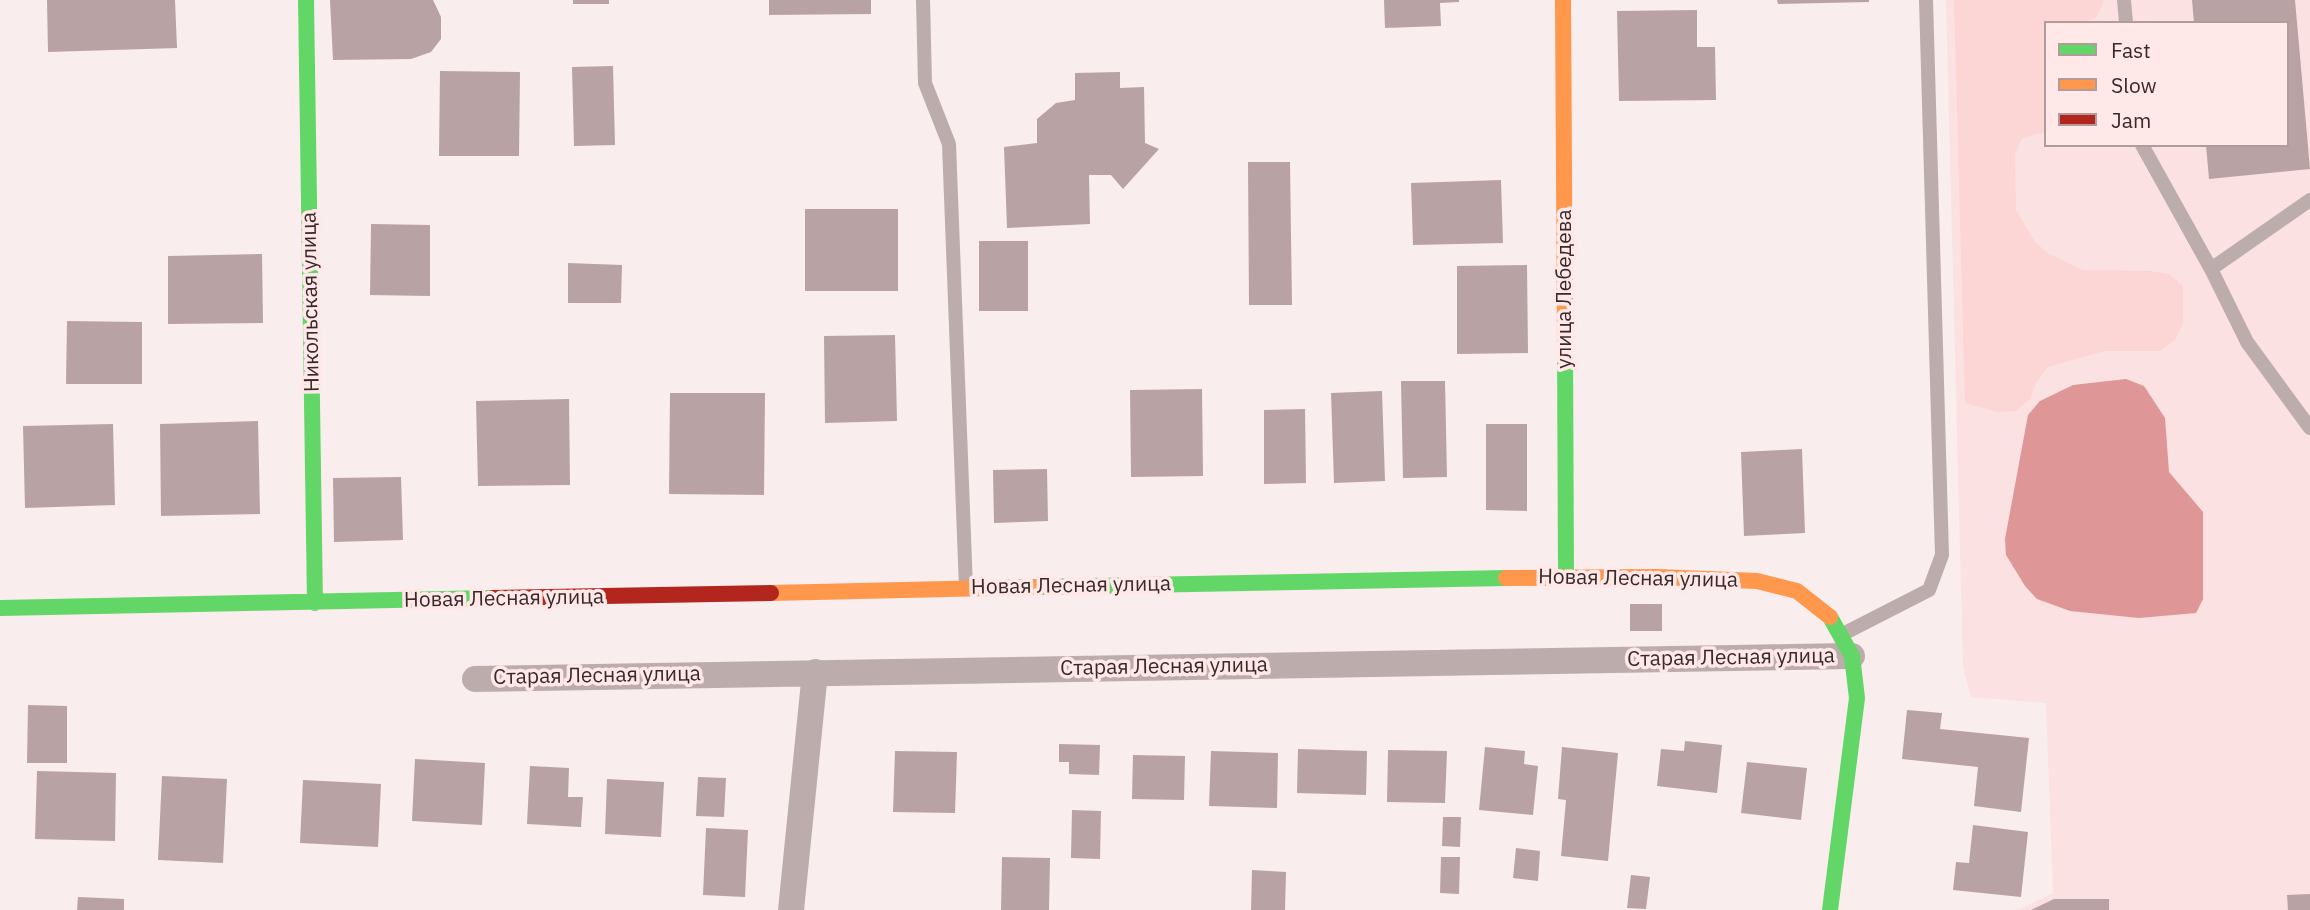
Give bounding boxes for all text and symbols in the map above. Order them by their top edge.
legend [2044,21,2289,147]
text: Fast [2111,36,2151,64]
text: Slow [2111,71,2157,99]
text: Jam [2111,106,2151,134]
street label: улица Лебедева [1552,209,1578,369]
street label: Никольская улица [297,212,325,392]
street label: Новая Лесная улица [1538,565,1738,593]
street label: Новая Лесная улица [971,572,1171,600]
street label: Новая Лесная улица [404,585,604,613]
street label: Старая Лесная улица [1627,644,1835,672]
street label: Старая Лесная улица [1060,653,1268,681]
street label: Старая Лесная улица [493,662,701,690]

